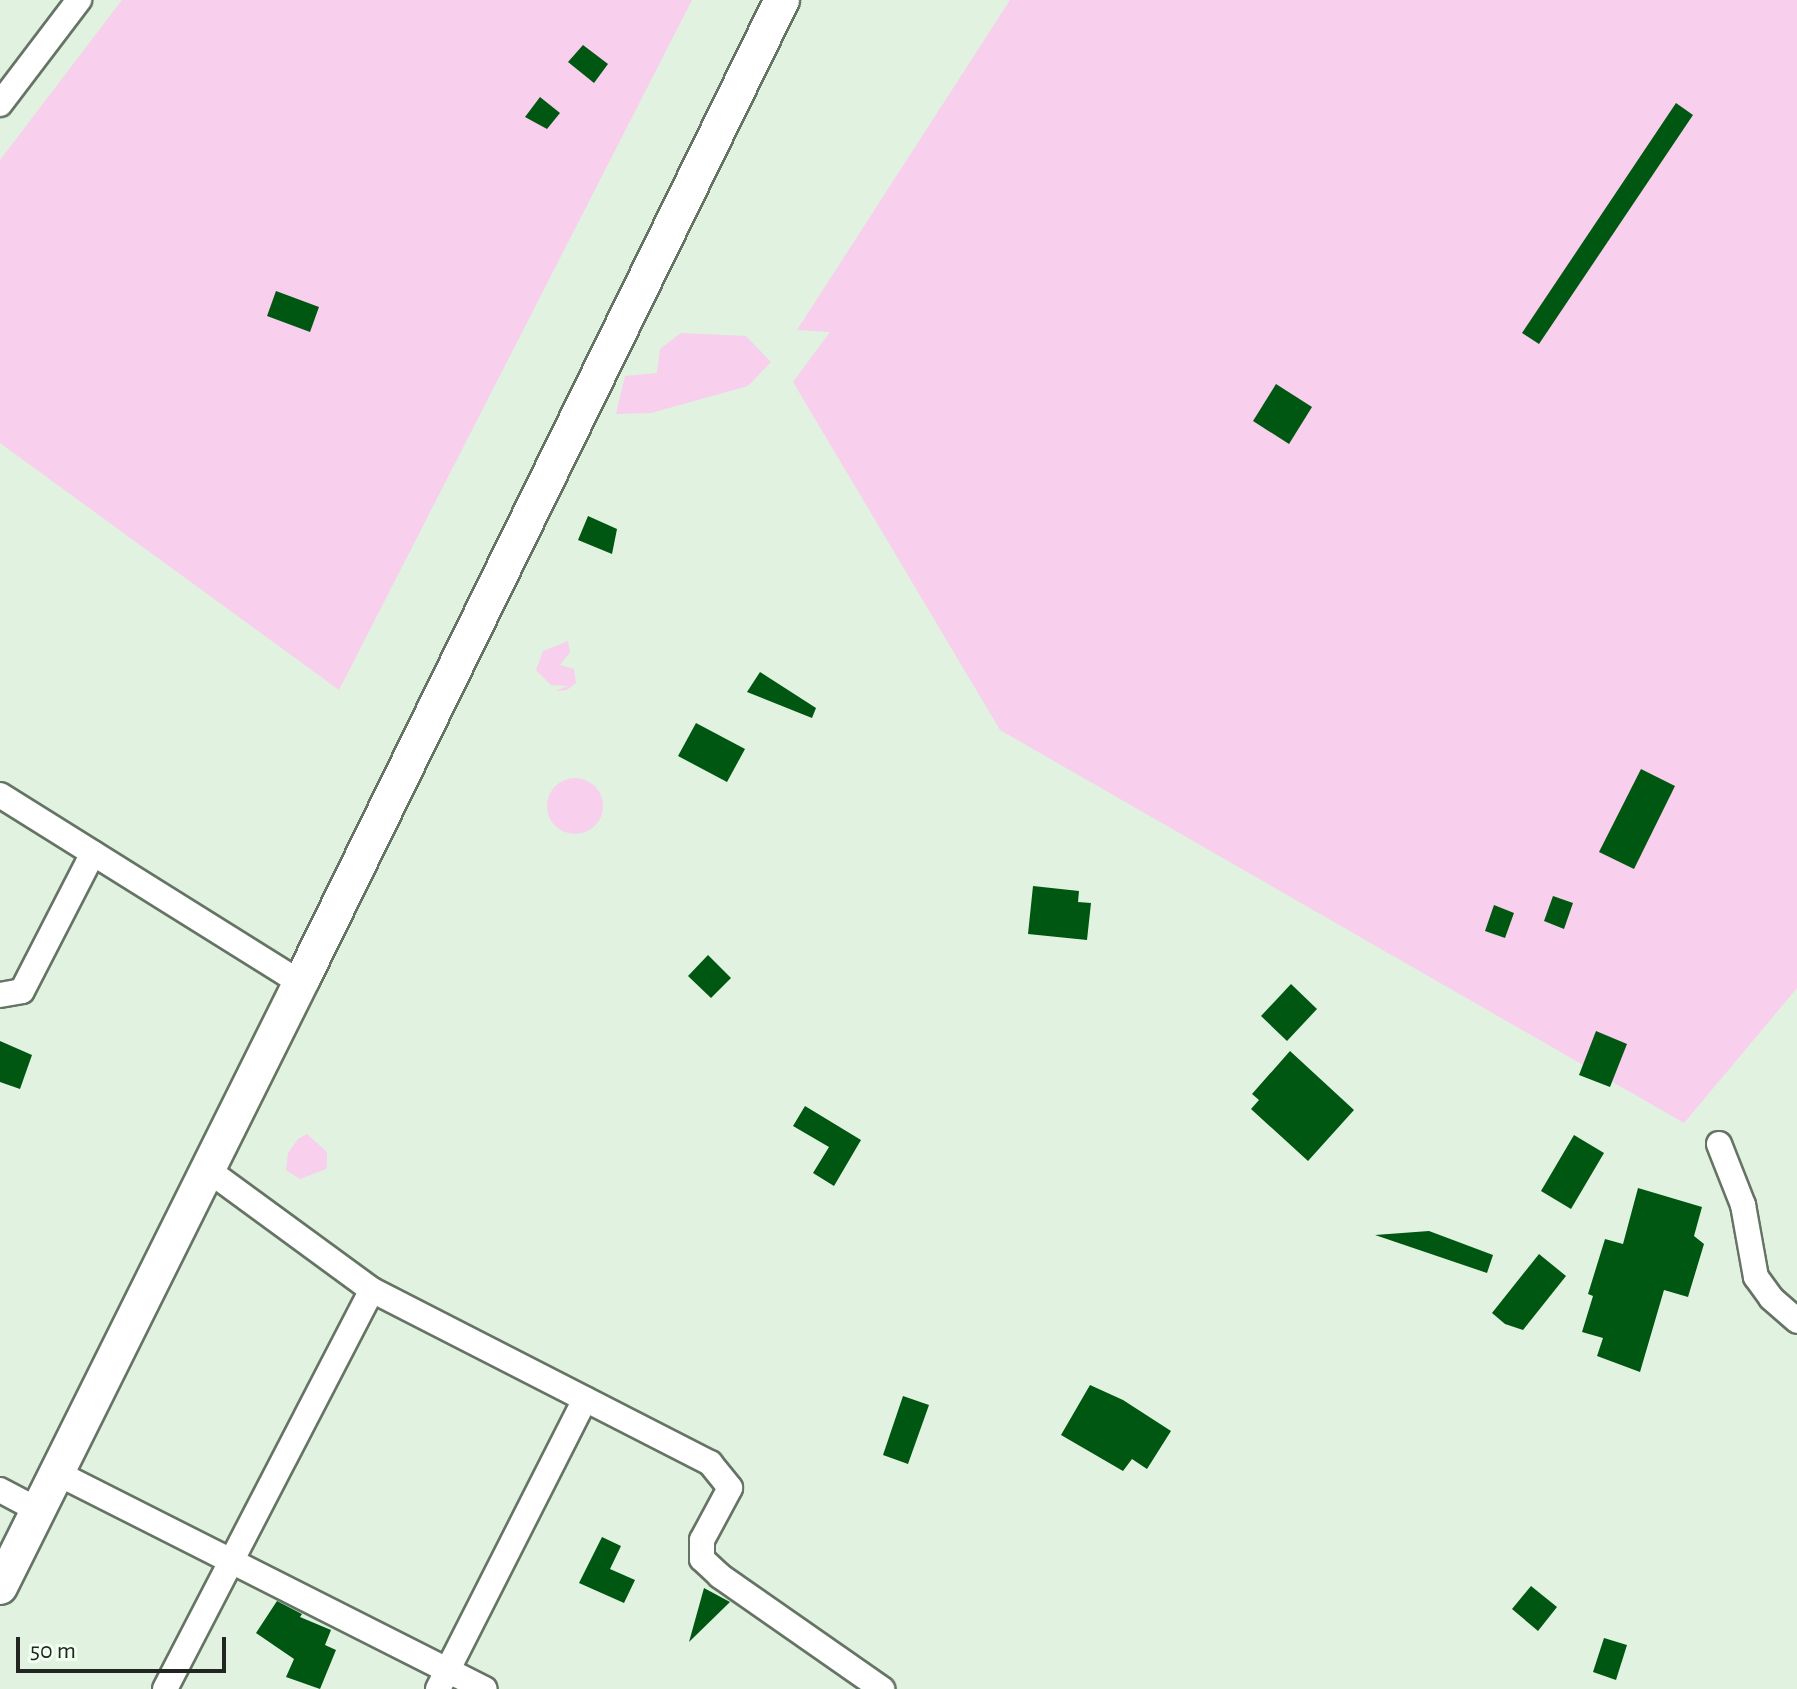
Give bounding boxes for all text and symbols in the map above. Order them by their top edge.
scale bar [20,1621,230,1671]
text: 50 m [30,1639,76,1663]

